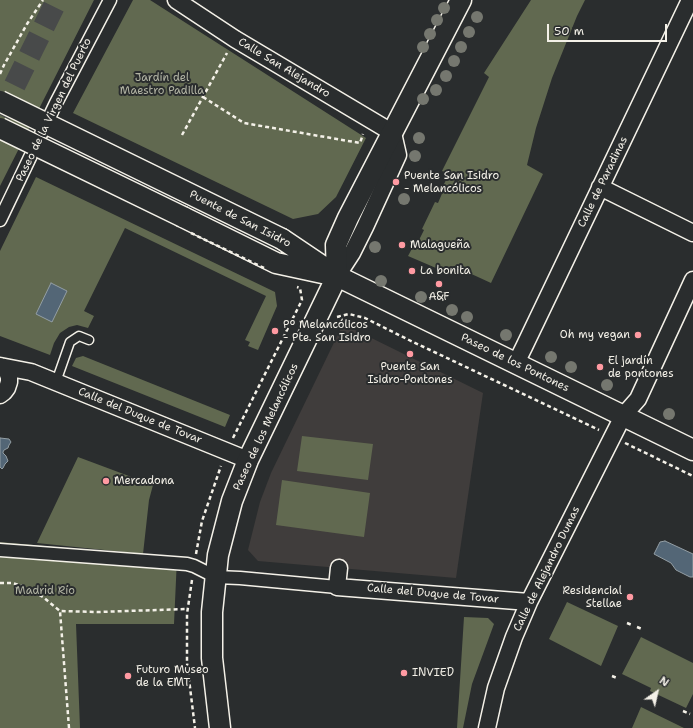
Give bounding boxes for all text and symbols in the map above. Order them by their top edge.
scale bar [549,16,669,42]
text: 50 m [554,23,584,39]
street label: Calle San Alejandro [236,35,332,101]
street label: Paseo de la Virgen del Puerto [13,36,95,184]
park label: Jardín del Maestro Padilla [120,71,204,97]
street label: Calle de Paradinas [575,134,631,230]
place label: Puente San Isidro - Melancólicos [404,169,499,195]
marker: Puente San Isidro - Melancólicos [391,177,401,187]
street label: Puente de San Isidro [187,188,293,250]
place label: Malagueña [410,238,470,252]
marker: Malagueña [397,240,407,250]
place label: La bonita [420,264,471,278]
marker: La bonita [407,266,417,276]
marker: A&F [434,279,444,289]
place label: A&F [428,290,450,304]
place label: Pº Melancólicos - Pte. San Isidro [283,318,371,344]
marker: Pº Melancólicos - Pte. San Isidro [270,326,280,336]
place label: Oh my vegan [560,328,630,342]
marker: Oh my vegan [633,330,643,340]
street label: Paseo de los Pontones [459,331,571,395]
marker: Puente San Isidro-Pontones [405,349,415,359]
place label: El jardín de pontones [608,354,674,380]
place label: Puente San Isidro-Pontones [367,360,453,386]
street label: Paseo de los Melancólicos [231,361,301,493]
marker: El jardín de pontones [595,362,605,372]
street label: Calle del Duque de Tovar [76,385,204,447]
place label: Mercadona [114,474,174,488]
marker: Mercadona [101,476,111,486]
street label: Calle de Alejandro Dumas [511,504,583,634]
street label: Calle del Duque de Tovar [366,582,500,606]
park label: Madrid Río [15,584,75,598]
place label: Residencial Stellae [562,584,622,610]
marker: Residencial Stellae [625,592,635,602]
place label: Futuro Museo de la EMT [136,663,209,689]
place label: INVIED [412,666,454,680]
marker: INVIED [399,668,409,678]
marker: Futuro Museo de la EMT [123,671,133,681]
north arrow [637,672,677,712]
text: N [656,673,672,690]

